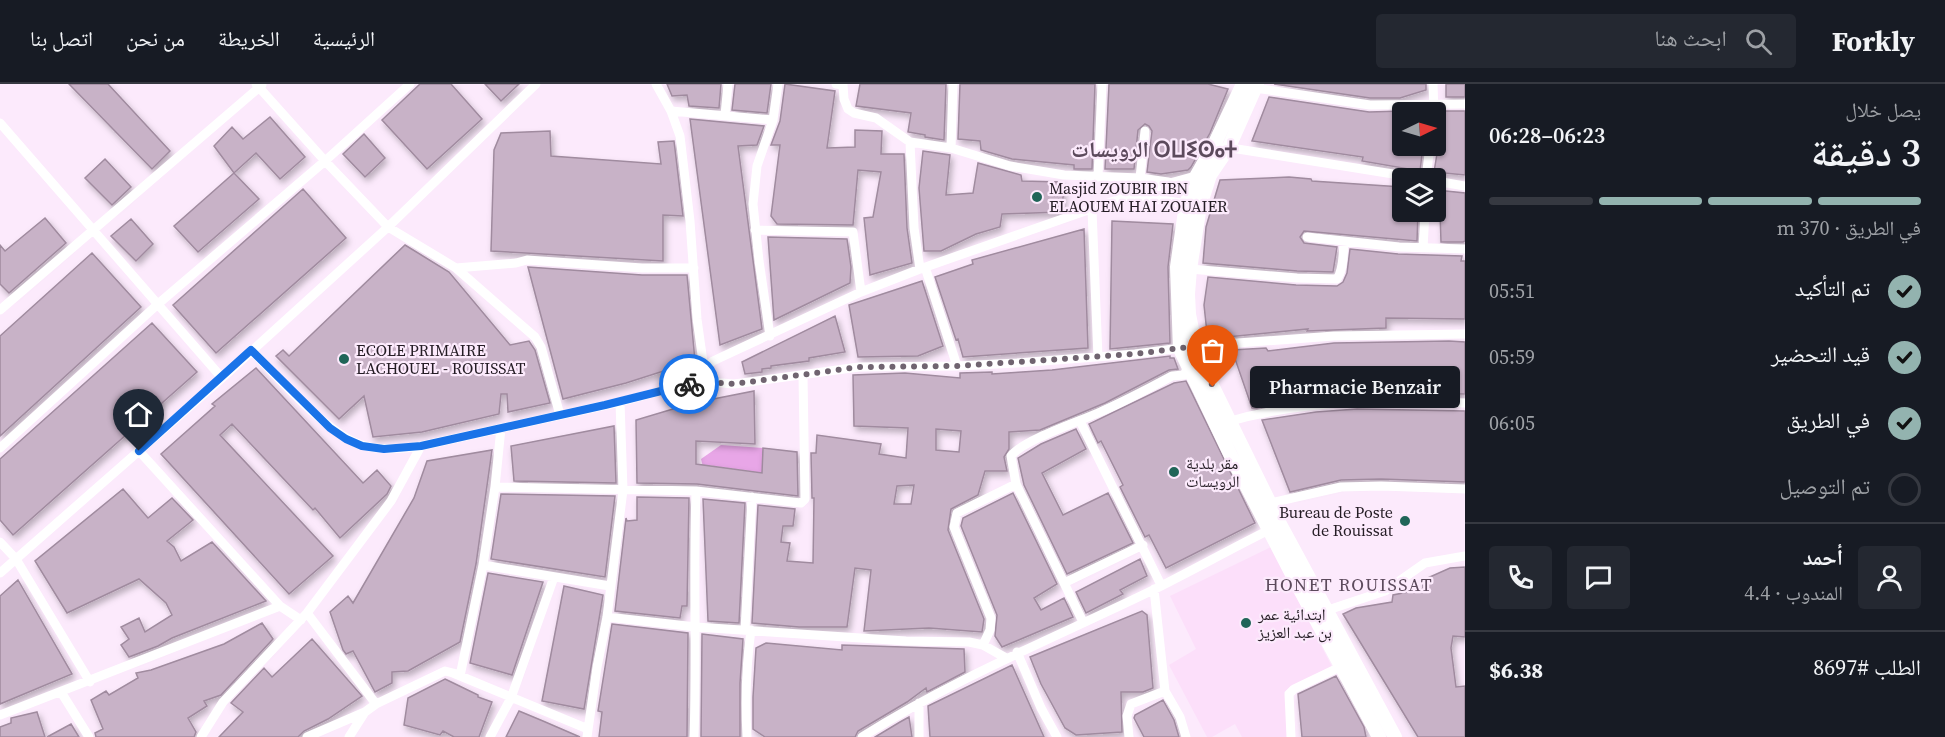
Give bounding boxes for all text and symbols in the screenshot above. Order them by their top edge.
search box [1376,14,1796,68]
text: Forkly [1832,22,1915,60]
text: ابحث هنا [1654,23,1727,53]
text: اتصل بنا [30,24,93,53]
text: من نحن [126,24,185,53]
text: الخريطة [218,24,280,53]
text: الرئيسية [313,24,375,53]
icon: search [1742,25,1775,58]
text: يصل خلال [1845,96,1921,124]
north arrow [1392,102,1446,156]
map controls [1392,102,1446,222]
text: 06:23–06:28 [1489,120,1605,150]
text: 3 دقيقة [1811,126,1921,179]
district label: الرويسات ⵔⵡⵉⵙⴰⵜ [1071,134,1237,164]
button: layers [1392,168,1446,222]
place label: Masjid ZOUBIR IBN ELAOUEM HAI ZOUAIER [1049,177,1228,217]
marker: Masjid ZOUBIR IBN ELAOUEM HAI ZOUAIER [1030,190,1044,204]
text: في الطريق · 370 m [1777,214,1921,242]
text: تم التأكيد [1795,273,1870,303]
icon: check [1888,275,1921,308]
text: 05:51 [1489,277,1535,305]
pin [1187,325,1238,387]
icon: bag [1196,334,1229,367]
place label: ECOLE PRIMAIRE LACHOUEL - ROUISSAT [356,339,526,379]
text: قيد التحضير [1771,339,1870,369]
icon: check [1888,341,1921,374]
text: 05:59 [1489,343,1535,371]
marker: ECOLE PRIMAIRE LACHOUEL - ROUISSAT [337,352,351,366]
courier [659,354,719,414]
callout: Pharmacie Benzair [1249,366,1459,408]
icon: bike [673,368,706,401]
text: Pharmacie Benzair [1269,373,1441,401]
pin [113,389,164,451]
icon: home [122,398,155,431]
text: في الطريق [1786,405,1870,435]
icon: check [1888,407,1921,440]
text: 06:05 [1489,409,1535,437]
place label: مقر بلدية الرويسات [1186,452,1240,492]
marker: مقر بلدية الرويسات [1167,465,1181,479]
text: تم التوصيل [1779,471,1870,501]
place label: Bureau de Poste de Rouissat [1279,501,1394,541]
marker: Bureau de Poste de Rouissat [1398,514,1412,528]
text: أحمد [1803,542,1843,572]
button: phone [1489,546,1552,609]
button: chat [1567,546,1630,609]
button: person [1858,546,1921,609]
district label: HONET ROUISSAT [1265,572,1433,597]
text: المندوب · 4.4 [1744,579,1843,607]
place label: ابتدائية عمر بن عبد العزيز [1257,603,1332,643]
marker: ابتدائية عمر بن عبد العزيز [1239,616,1253,630]
text: الطلب #8697 [1813,652,1921,682]
text: $6.38 [1489,655,1543,685]

